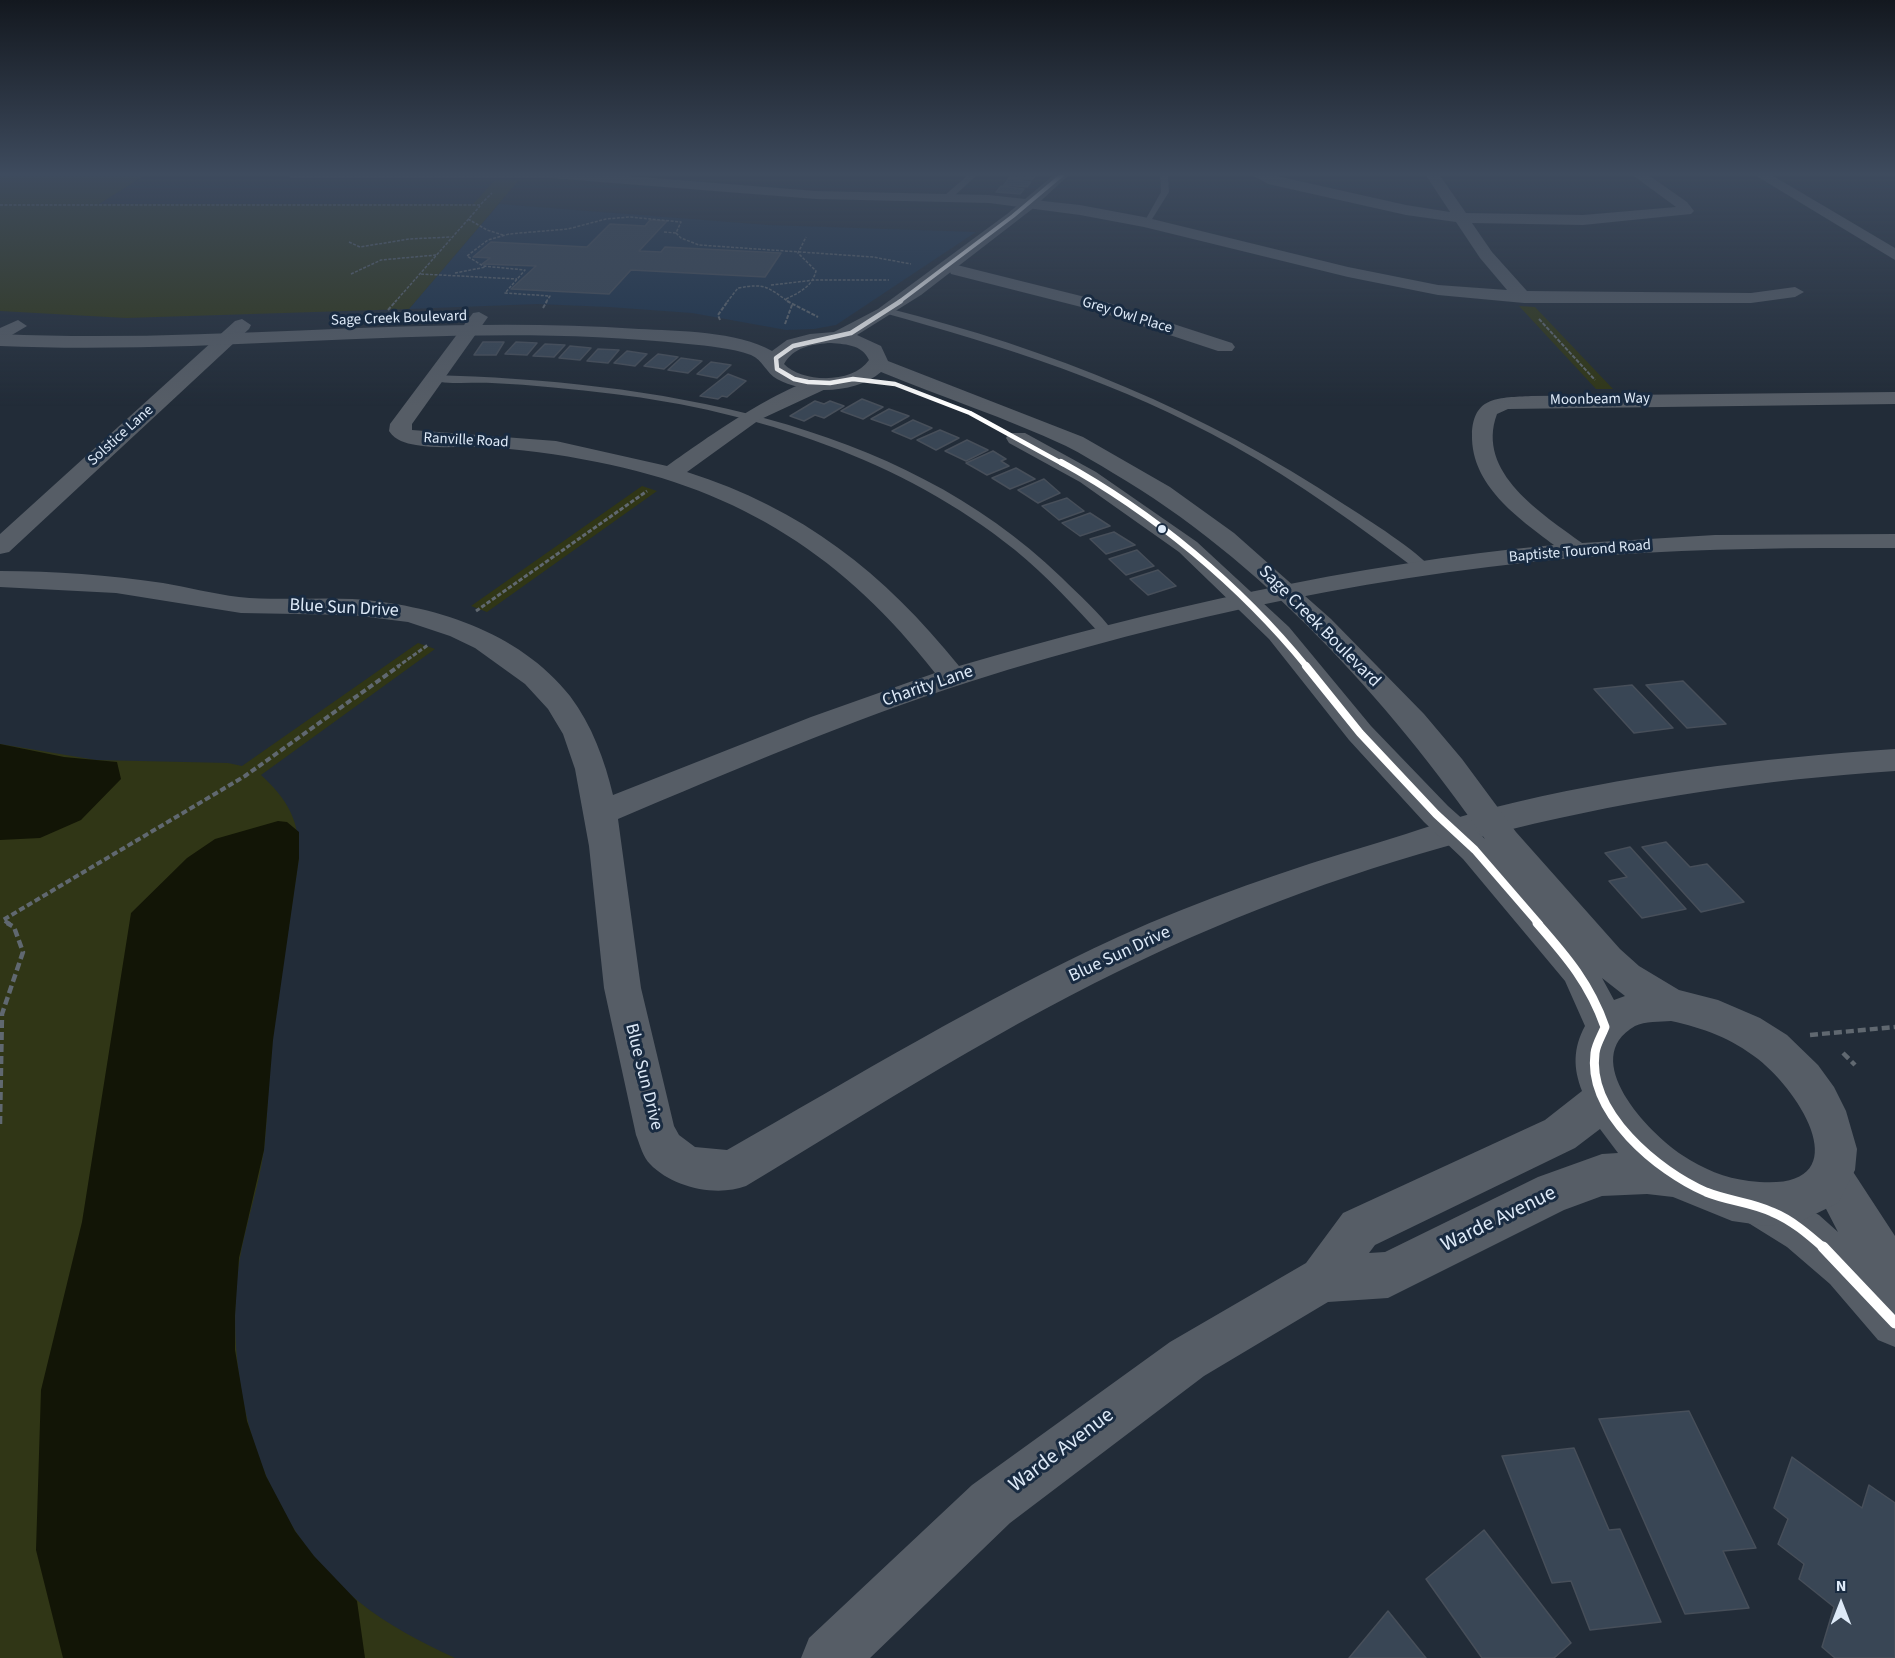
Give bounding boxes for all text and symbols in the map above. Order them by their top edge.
street label: Grey Owl Place [1080,294,1174,338]
street label: Sage Creek Boulevard [331,308,467,330]
street label: Moonbeam Way [1550,390,1650,410]
street label: Solstice Lane [84,402,158,470]
street label: Ranville Road [423,430,509,452]
unlabelled marker [1156,523,1168,535]
street label: Baptiste Tourond Road [1508,537,1652,567]
street label: Sage Creek Boulevard [1253,561,1385,693]
street label: Blue Sun Drive [289,595,399,623]
street label: Charity Lane [880,661,976,713]
street label: Blue Sun Drive [1066,922,1174,988]
street label: Blue Sun Drive [619,1021,667,1133]
street label: Warde Avenue [1437,1181,1561,1259]
street label: Warde Avenue [1005,1403,1119,1499]
north arrow [1811,1574,1871,1634]
text: N [1836,1575,1846,1597]

